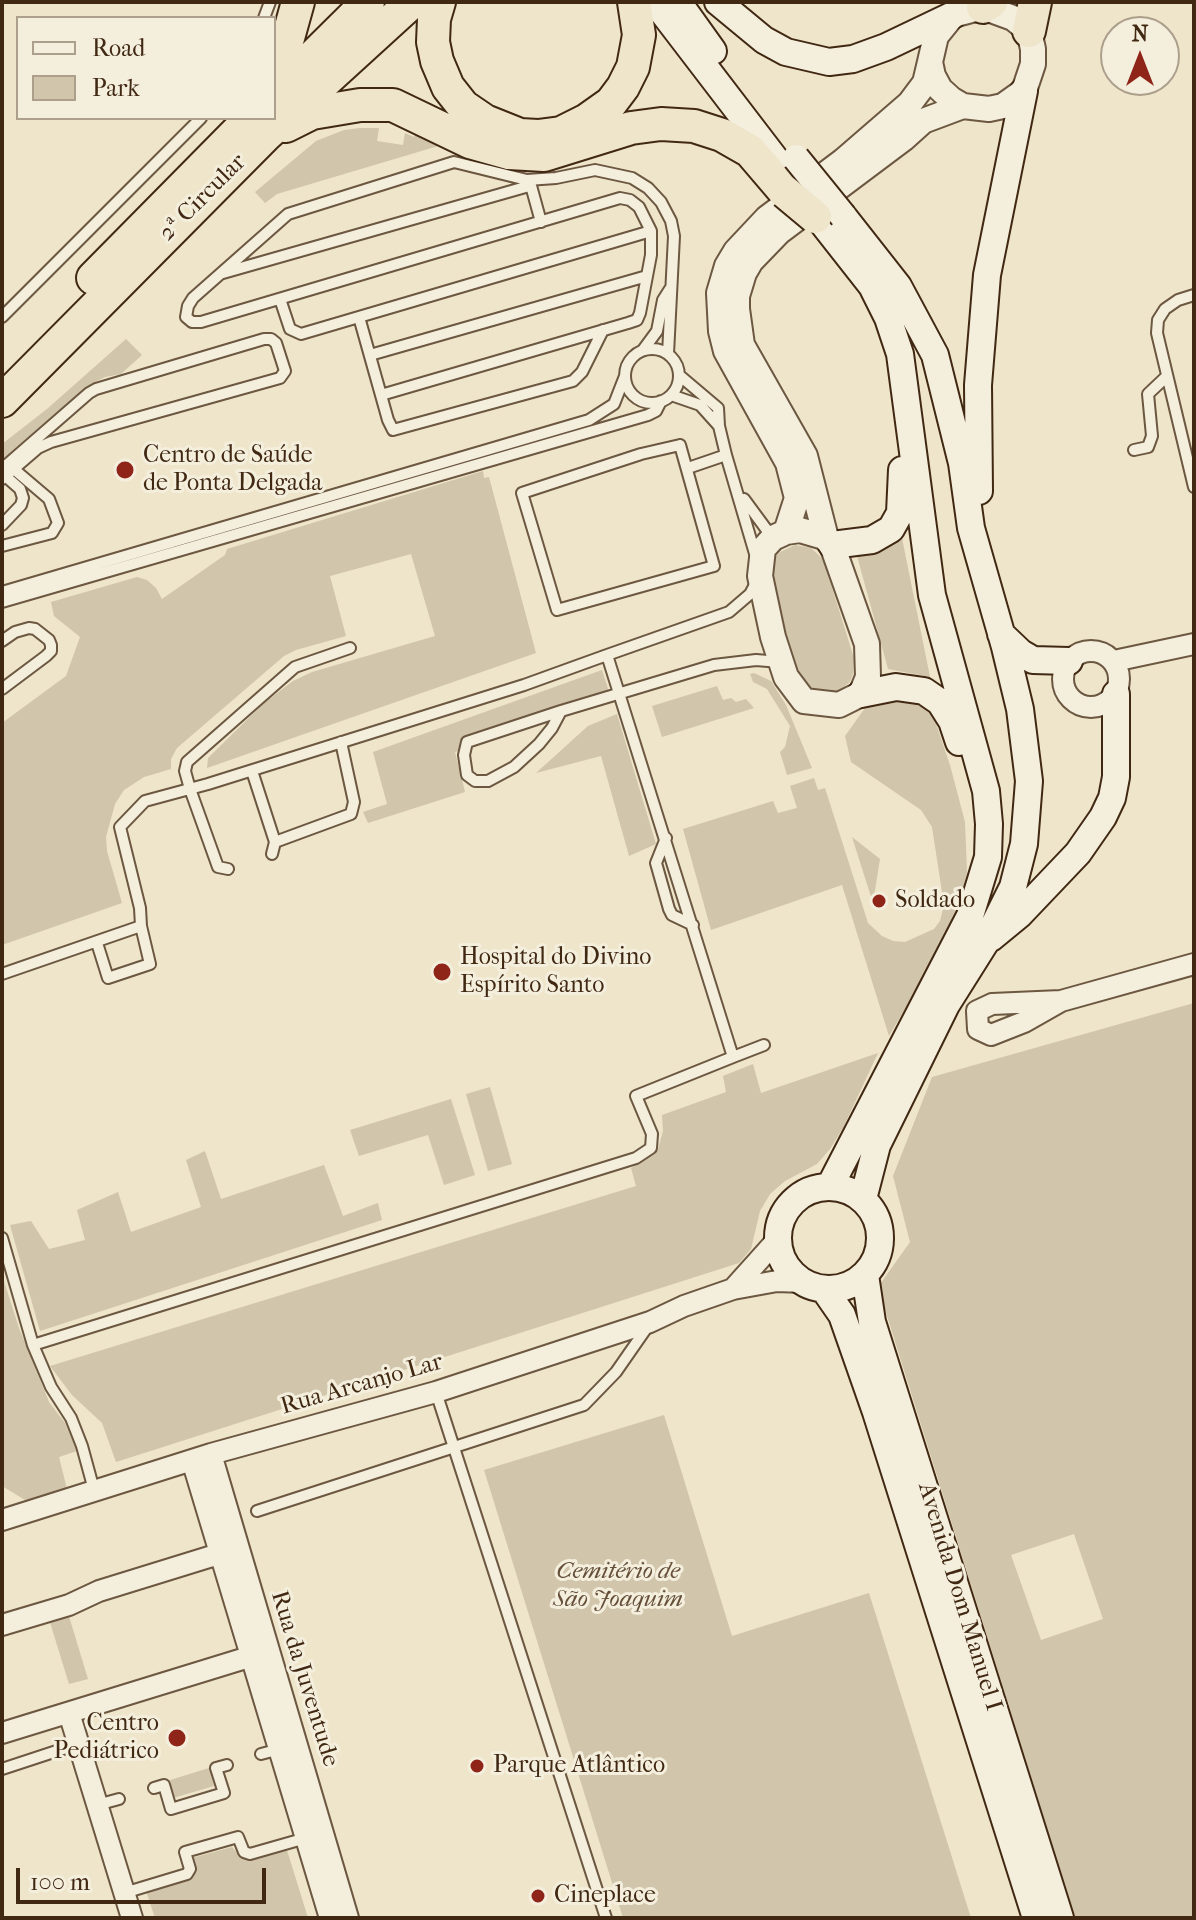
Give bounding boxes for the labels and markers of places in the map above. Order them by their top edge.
place label: Centro de Saúde de Ponta Delgada [143,442,322,498]
marker: Centro de Saúde de Ponta Delgada [114,459,136,481]
place label: Soldado [895,887,975,915]
marker: Soldado [870,892,888,910]
place label: Hospital do Divino Espírito Santo [460,944,652,1000]
marker: Hospital do Divino Espírito Santo [431,961,453,983]
place label: Centro Pediátrico [53,1710,159,1766]
marker: Centro Pediátrico [166,1727,188,1749]
place label: Parque Atlântico [493,1752,665,1780]
marker: Parque Atlântico [468,1757,486,1775]
place label: Cineplace [554,1882,656,1910]
marker: Cineplace [529,1887,547,1905]

